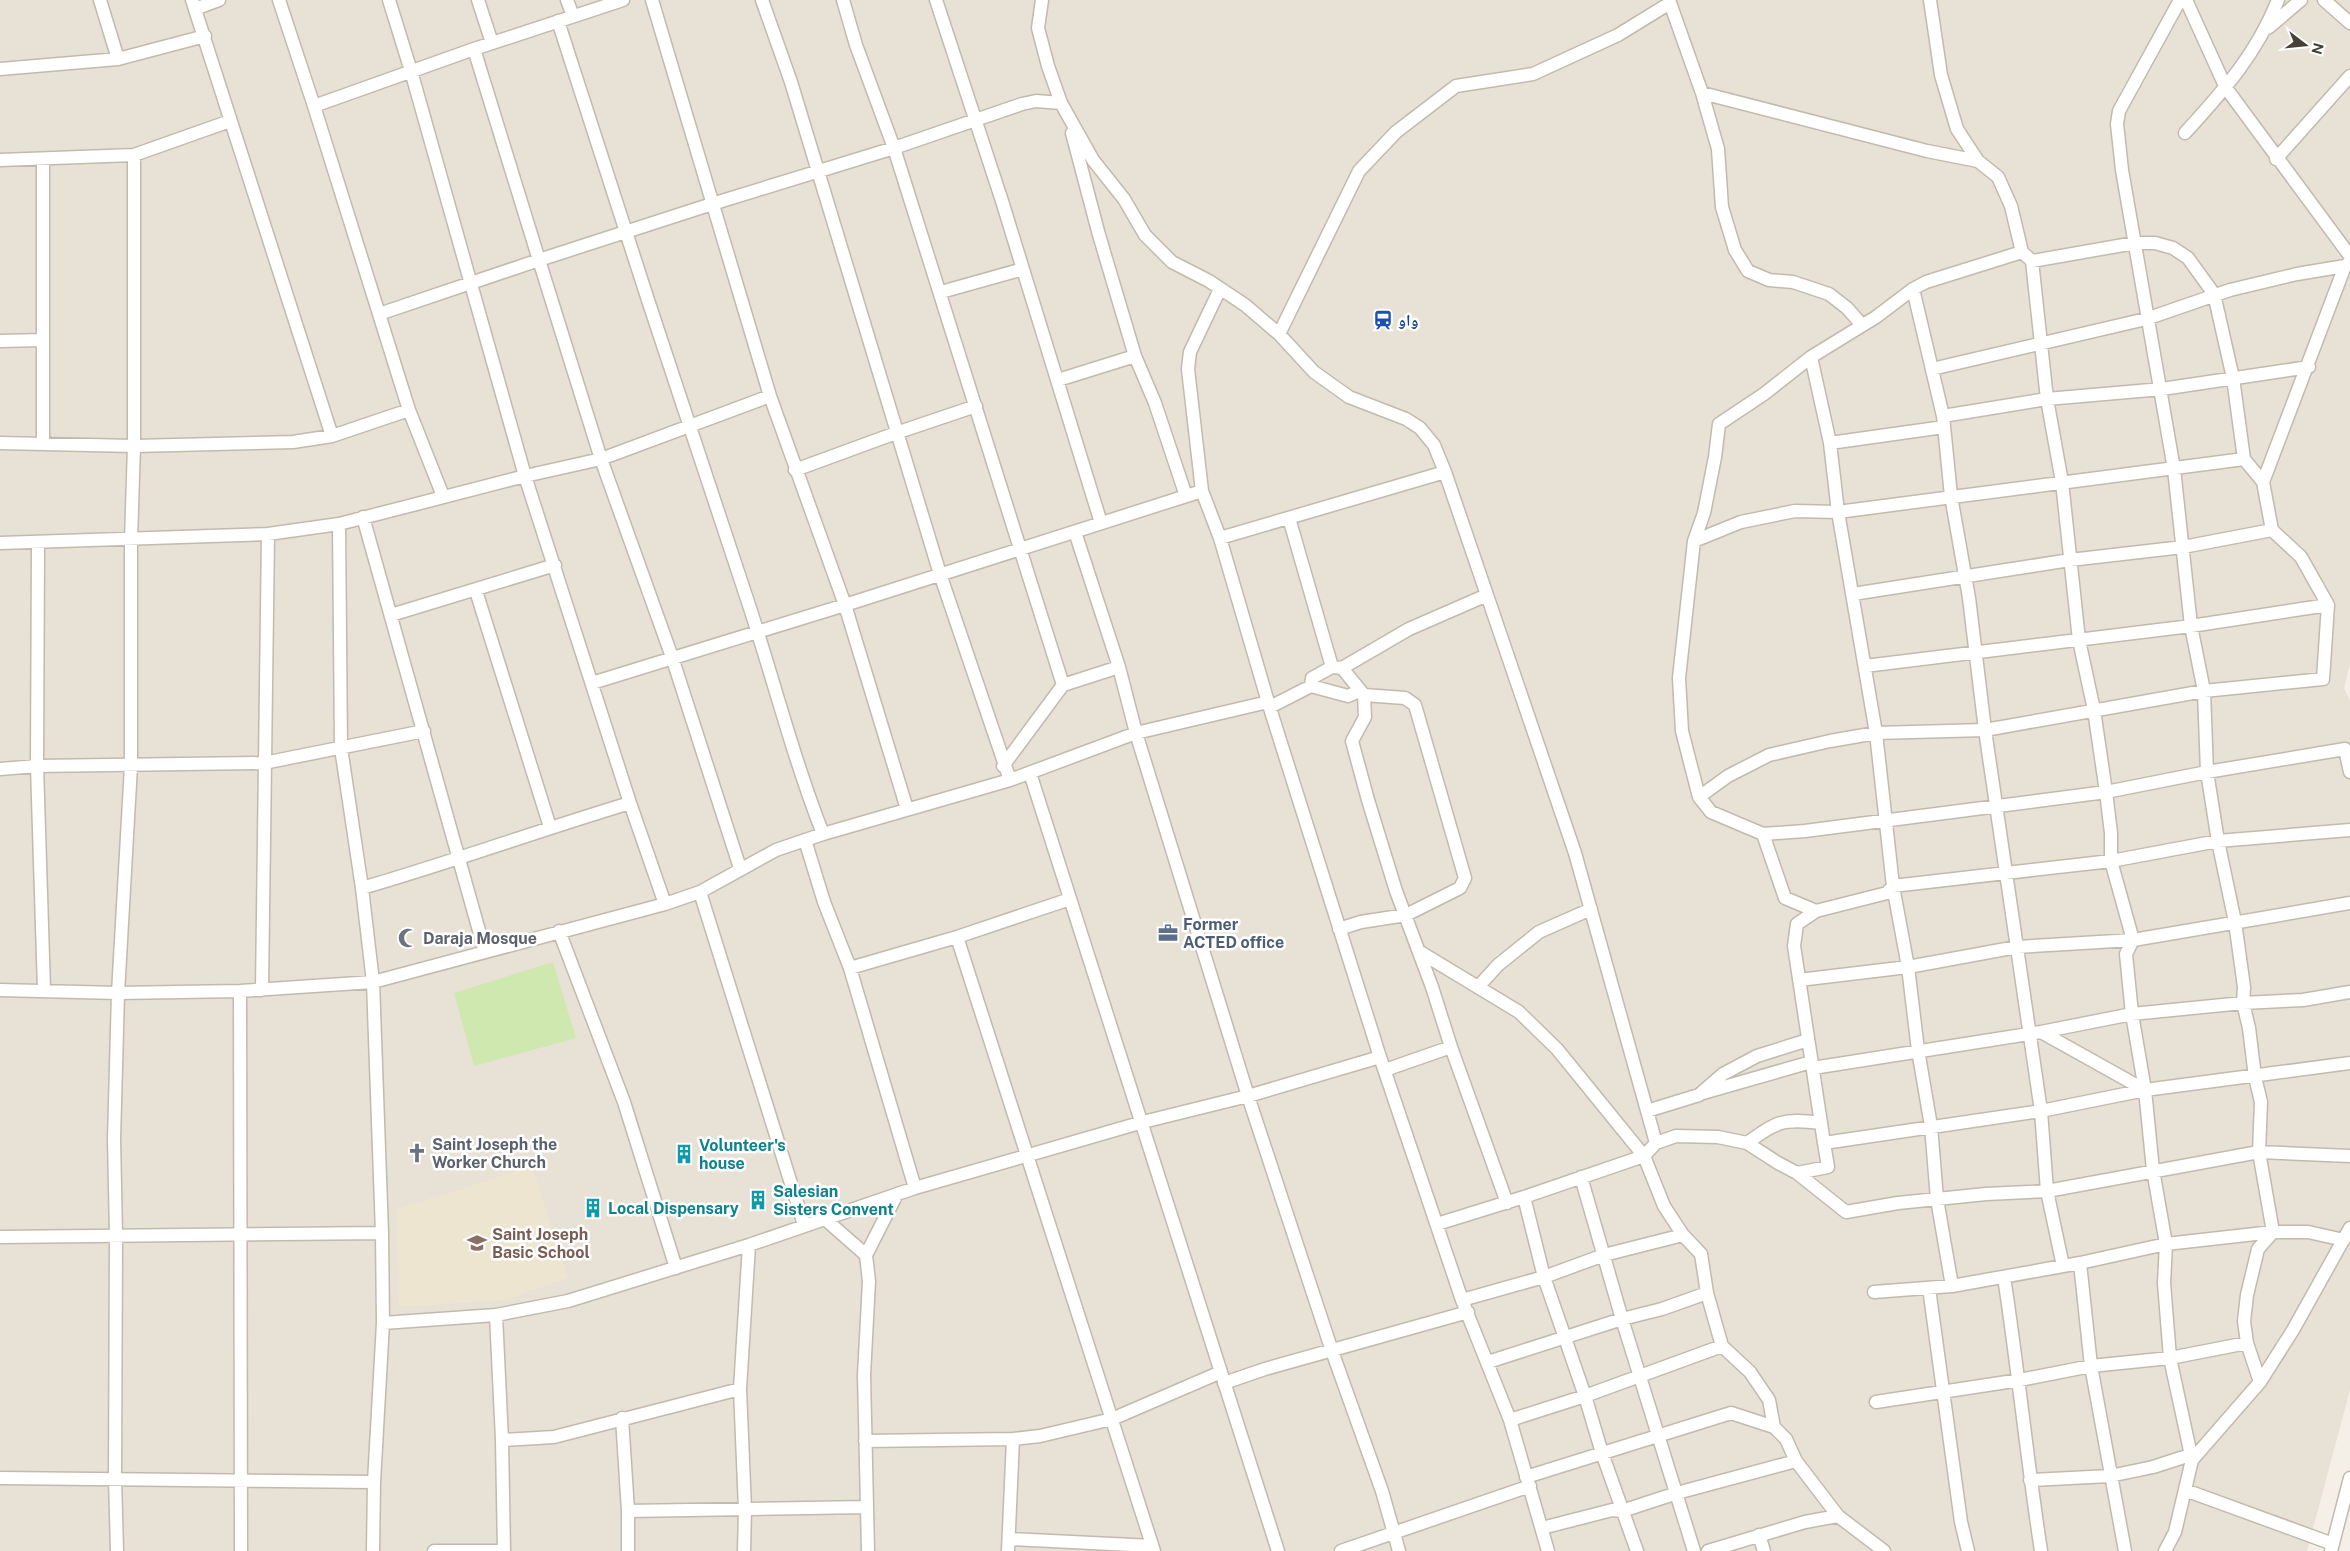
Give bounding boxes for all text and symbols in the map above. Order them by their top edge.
north arrow [2280,20,2330,70]
text: N [2308,41,2327,56]
station icon: واو [1372,309,1394,331]
place label: واو [1398,311,1418,330]
place label: Former ACTED office [1183,915,1284,952]
office icon: Former ACTED office [1157,922,1179,944]
mosque icon: Daraja Mosque [397,927,419,949]
place label: Daraja Mosque [423,929,537,948]
place label: Saint Joseph the Worker Church [432,1135,557,1172]
place label: Volunteer's house [699,1136,786,1173]
church icon: Saint Joseph the Worker Church [406,1142,428,1164]
building icon: Volunteer's house [673,1143,695,1165]
place label: Salesian Sisters Convent [773,1182,894,1219]
building icon: Salesian Sisters Convent [747,1189,769,1211]
building icon: Local Dispensary [582,1197,604,1219]
place label: Local Dispensary [608,1199,739,1218]
place label: Saint Joseph Basic School [492,1225,590,1262]
school or university icon: Saint Joseph Basic School [466,1232,488,1254]

